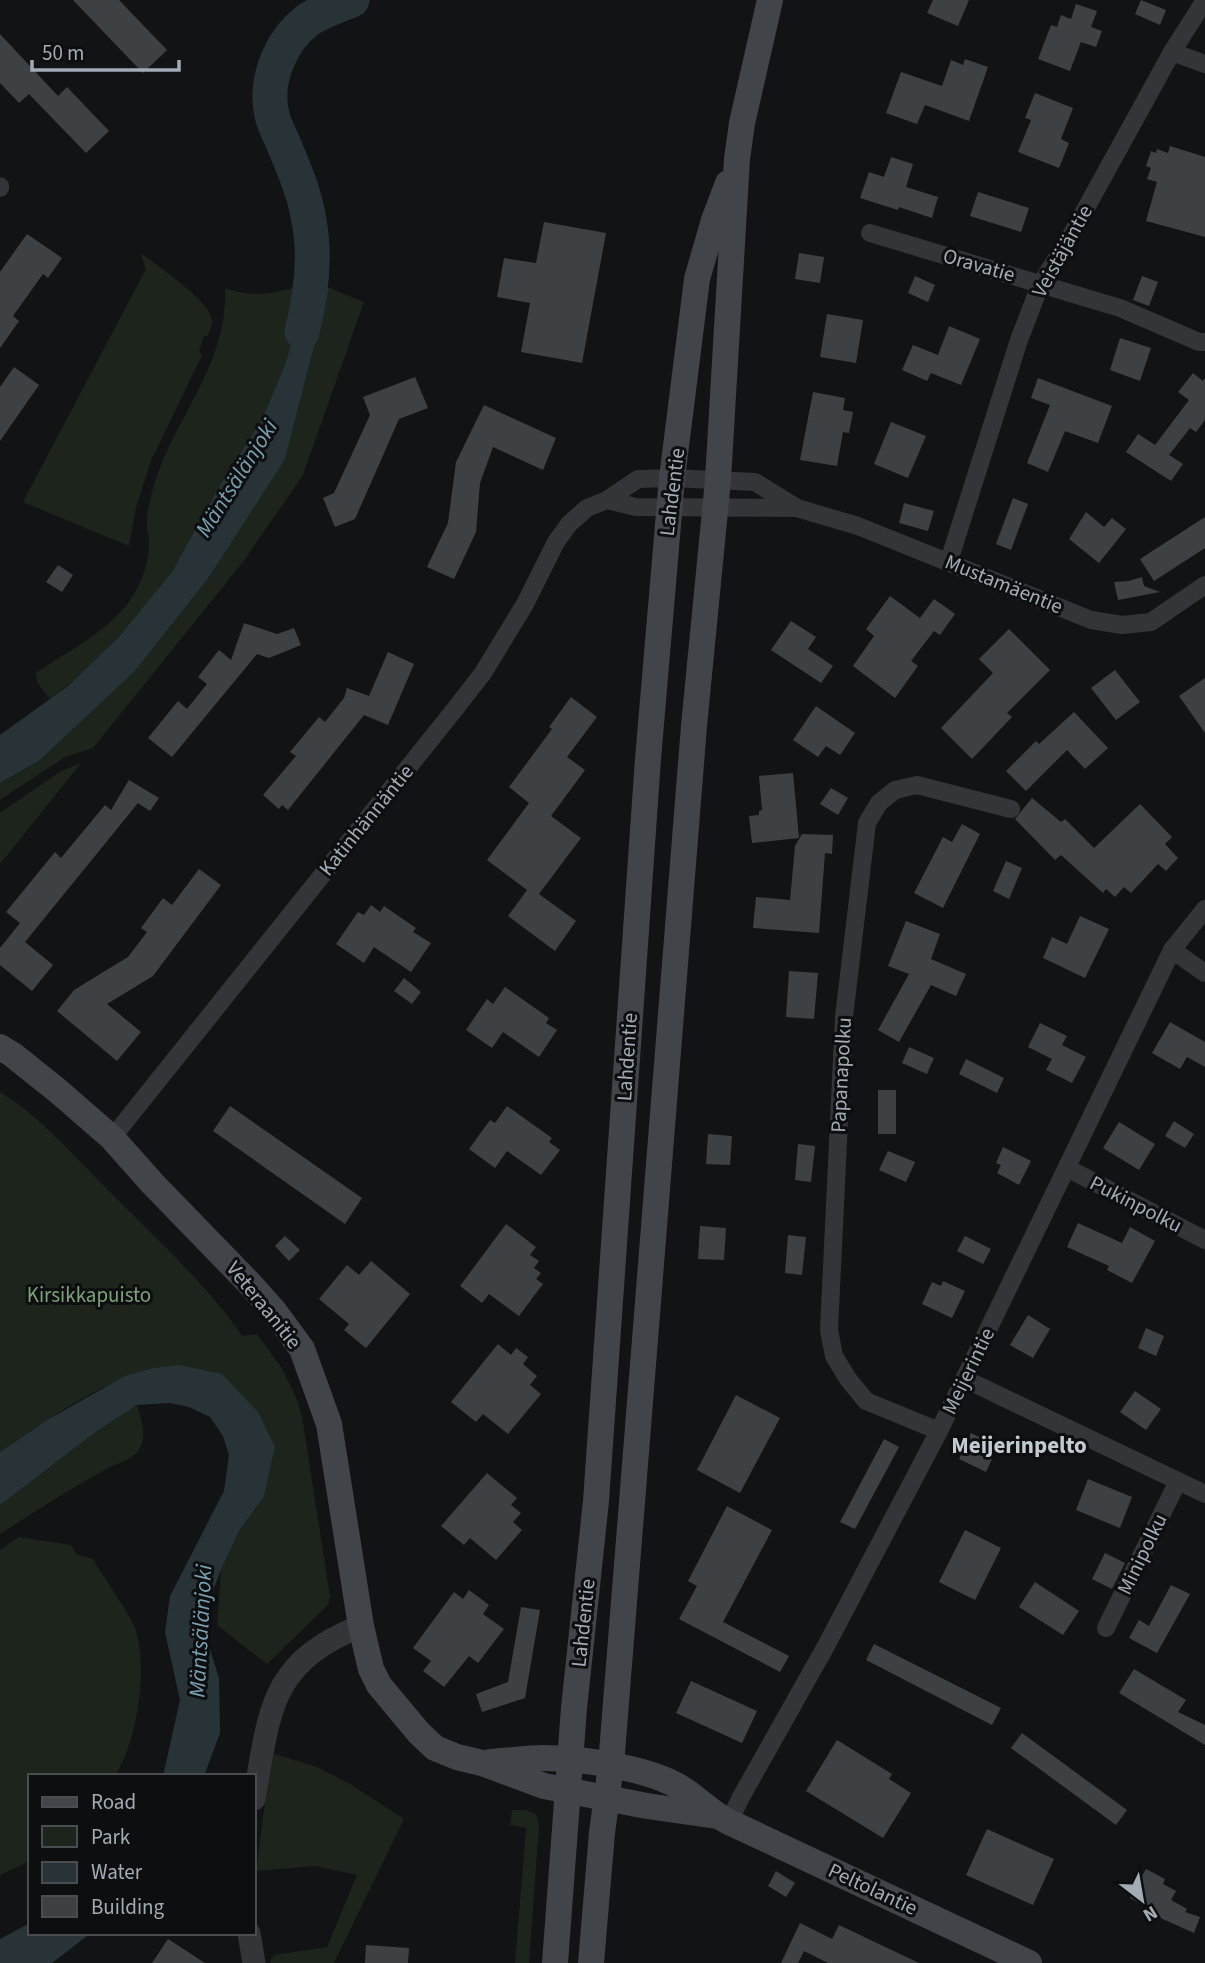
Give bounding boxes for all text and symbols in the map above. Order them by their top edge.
scale bar [32,28,178,72]
text: 50 m [42,38,84,68]
street label: Veistäjäntie [1024,199,1100,303]
street label: Oravatie [939,240,1019,290]
water label: Mäntsälänjoki [187,412,286,544]
street label: Lahdentie [652,446,692,538]
street label: Mustamäentie [940,547,1068,621]
street label: Katinhännäntie [312,758,420,882]
street label: Lahdentie [609,1012,645,1102]
street label: Papanapolku [823,1017,859,1133]
street label: Pukinpolku [1085,1168,1187,1240]
street label: Veteraanitie [219,1255,309,1355]
park label: Kirsikkapuisto [27,1280,151,1310]
street label: Meijerintie [934,1323,1002,1419]
district label: Meijerinpelto [951,1429,1087,1462]
street label: Minipolku [1109,1508,1175,1600]
water label: Mäntsälänjoki [181,1563,220,1699]
street label: Lahdentie [563,1577,603,1669]
legend [28,1774,256,1935]
text: Road [91,1787,136,1817]
text: Park [91,1822,131,1852]
street label: Peltolantie [823,1855,923,1923]
text: Water [91,1857,143,1887]
north arrow [1107,1865,1177,1935]
text: Building [91,1892,165,1922]
text: N [1138,1898,1162,1928]

